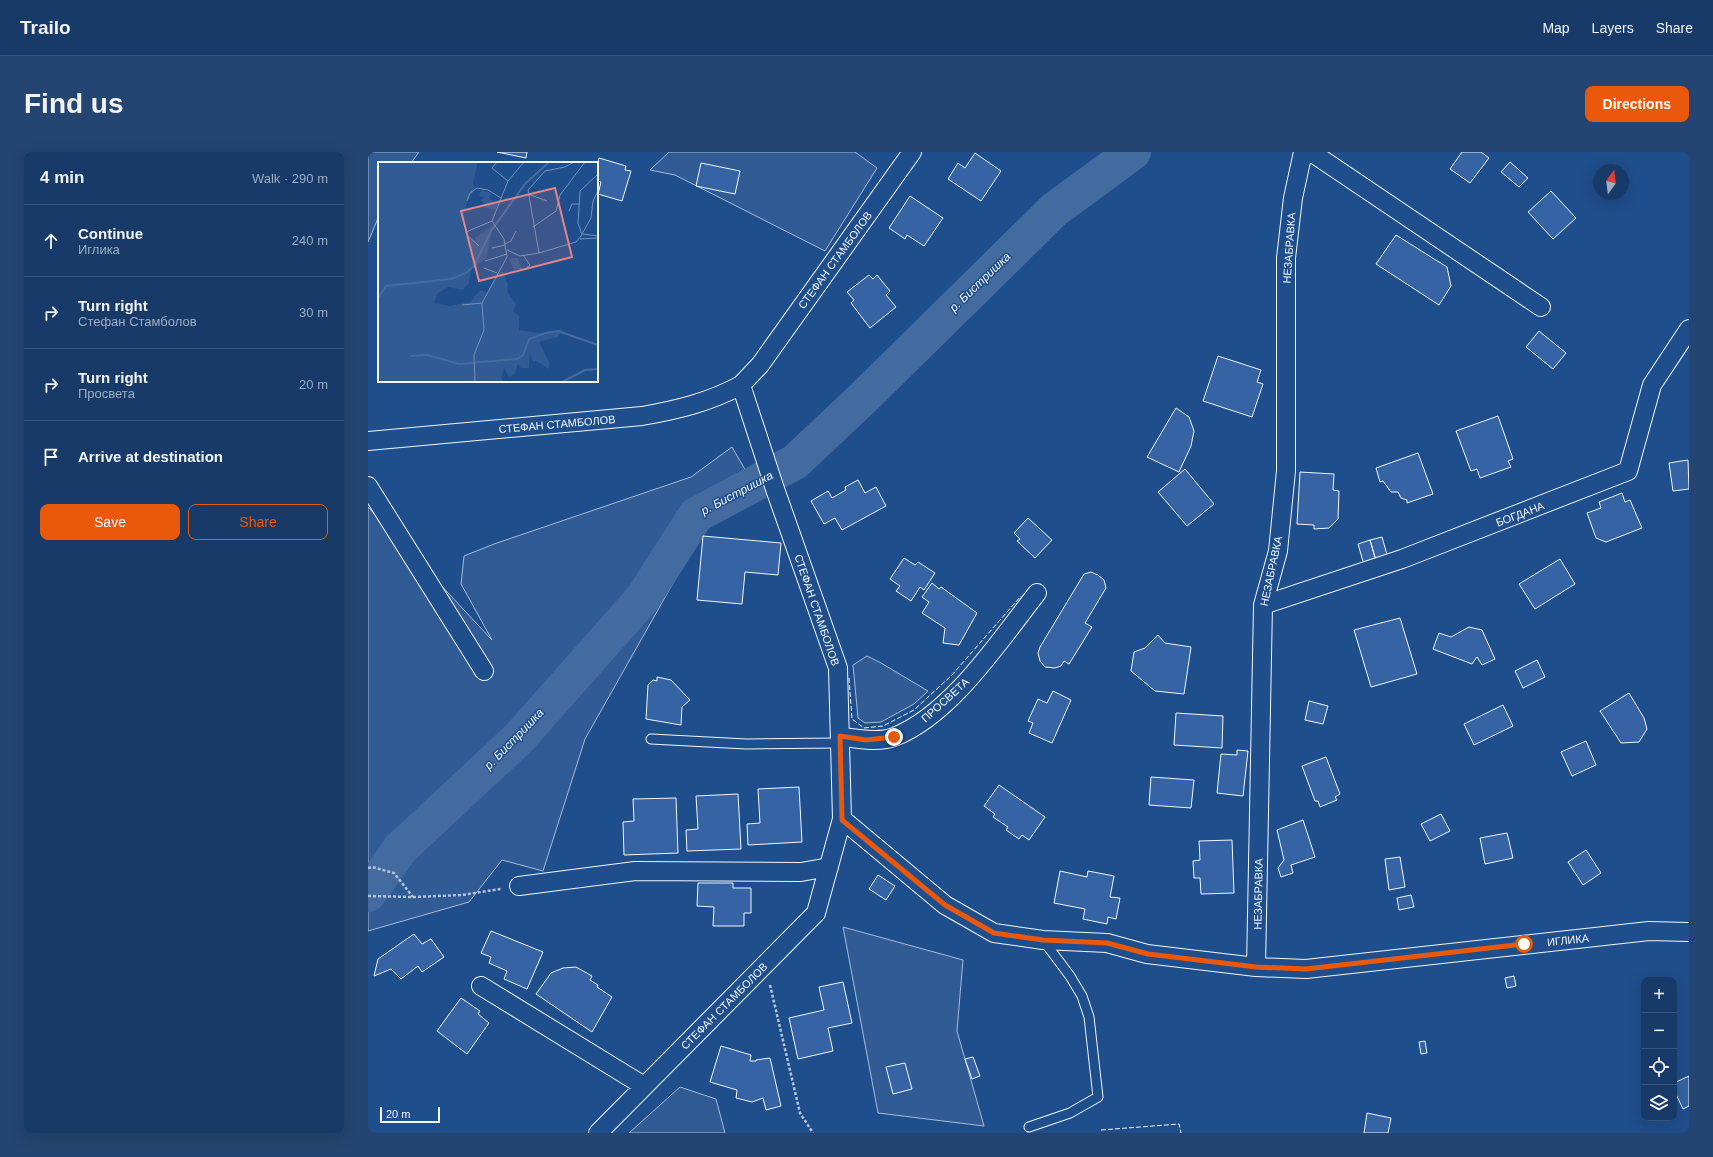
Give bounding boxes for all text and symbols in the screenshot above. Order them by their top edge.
text: Trailo [20,17,71,38]
text: Map [1542,20,1570,36]
text: Layers [1592,20,1634,36]
text: Share [1656,20,1693,36]
button: Directions [1585,86,1689,122]
text: Find us [24,88,124,119]
inset map [378,162,598,382]
north arrow [1593,164,1629,200]
text: 4 min [40,168,84,187]
text: Walk · 290 m [252,171,328,186]
street label: СТЕФАН СТАМБОЛОВ [796,209,874,311]
street label: НЕЗАБРАВКА [1281,211,1298,284]
text: Continue [78,225,143,242]
icon: ahead [40,230,62,252]
text: 240 m [292,233,328,248]
text: Иглика [78,242,120,257]
water label: р. Бистришка [946,249,1014,315]
text: Turn right [78,297,148,314]
icon: right [40,302,62,324]
text: 30 m [299,305,328,320]
text: Стефан Стамболов [78,314,197,329]
text: Turn right [78,369,148,386]
icon: right [40,374,62,396]
text: 20 m [299,377,328,392]
text: Просвета [78,386,135,401]
street label: СТЕФАН СТАМБОЛОВ [498,413,616,435]
icon: arrive [40,446,62,468]
text: Arrive at destination [78,448,223,465]
water label: р. Бистришка [698,468,776,518]
street label: БОГДАНА [1494,499,1547,529]
button: Save [40,504,180,540]
button: Share [188,504,328,540]
street label: НЕЗАБРАВКА [1258,534,1284,607]
street label: СТЕФАН СТАМБОЛОВ [792,553,842,667]
street label: ПРОСВЕТА [919,675,972,724]
water label: р. Бистришка [481,705,547,773]
route end [885,728,903,746]
street label: НЕЗАБРАВКА [1251,858,1265,930]
street label: ИГЛИКА [1546,932,1590,948]
route start [1515,935,1533,953]
street label: СТЕФАН СТАМБОЛОВ [678,960,770,1052]
map controls [1641,977,1677,1121]
button: + [1641,977,1677,1013]
button: − [1641,1013,1677,1049]
button: locate [1641,1049,1677,1085]
button: layers [1641,1085,1677,1121]
scale bar [380,1105,440,1124]
text: 20 m [386,1108,410,1120]

